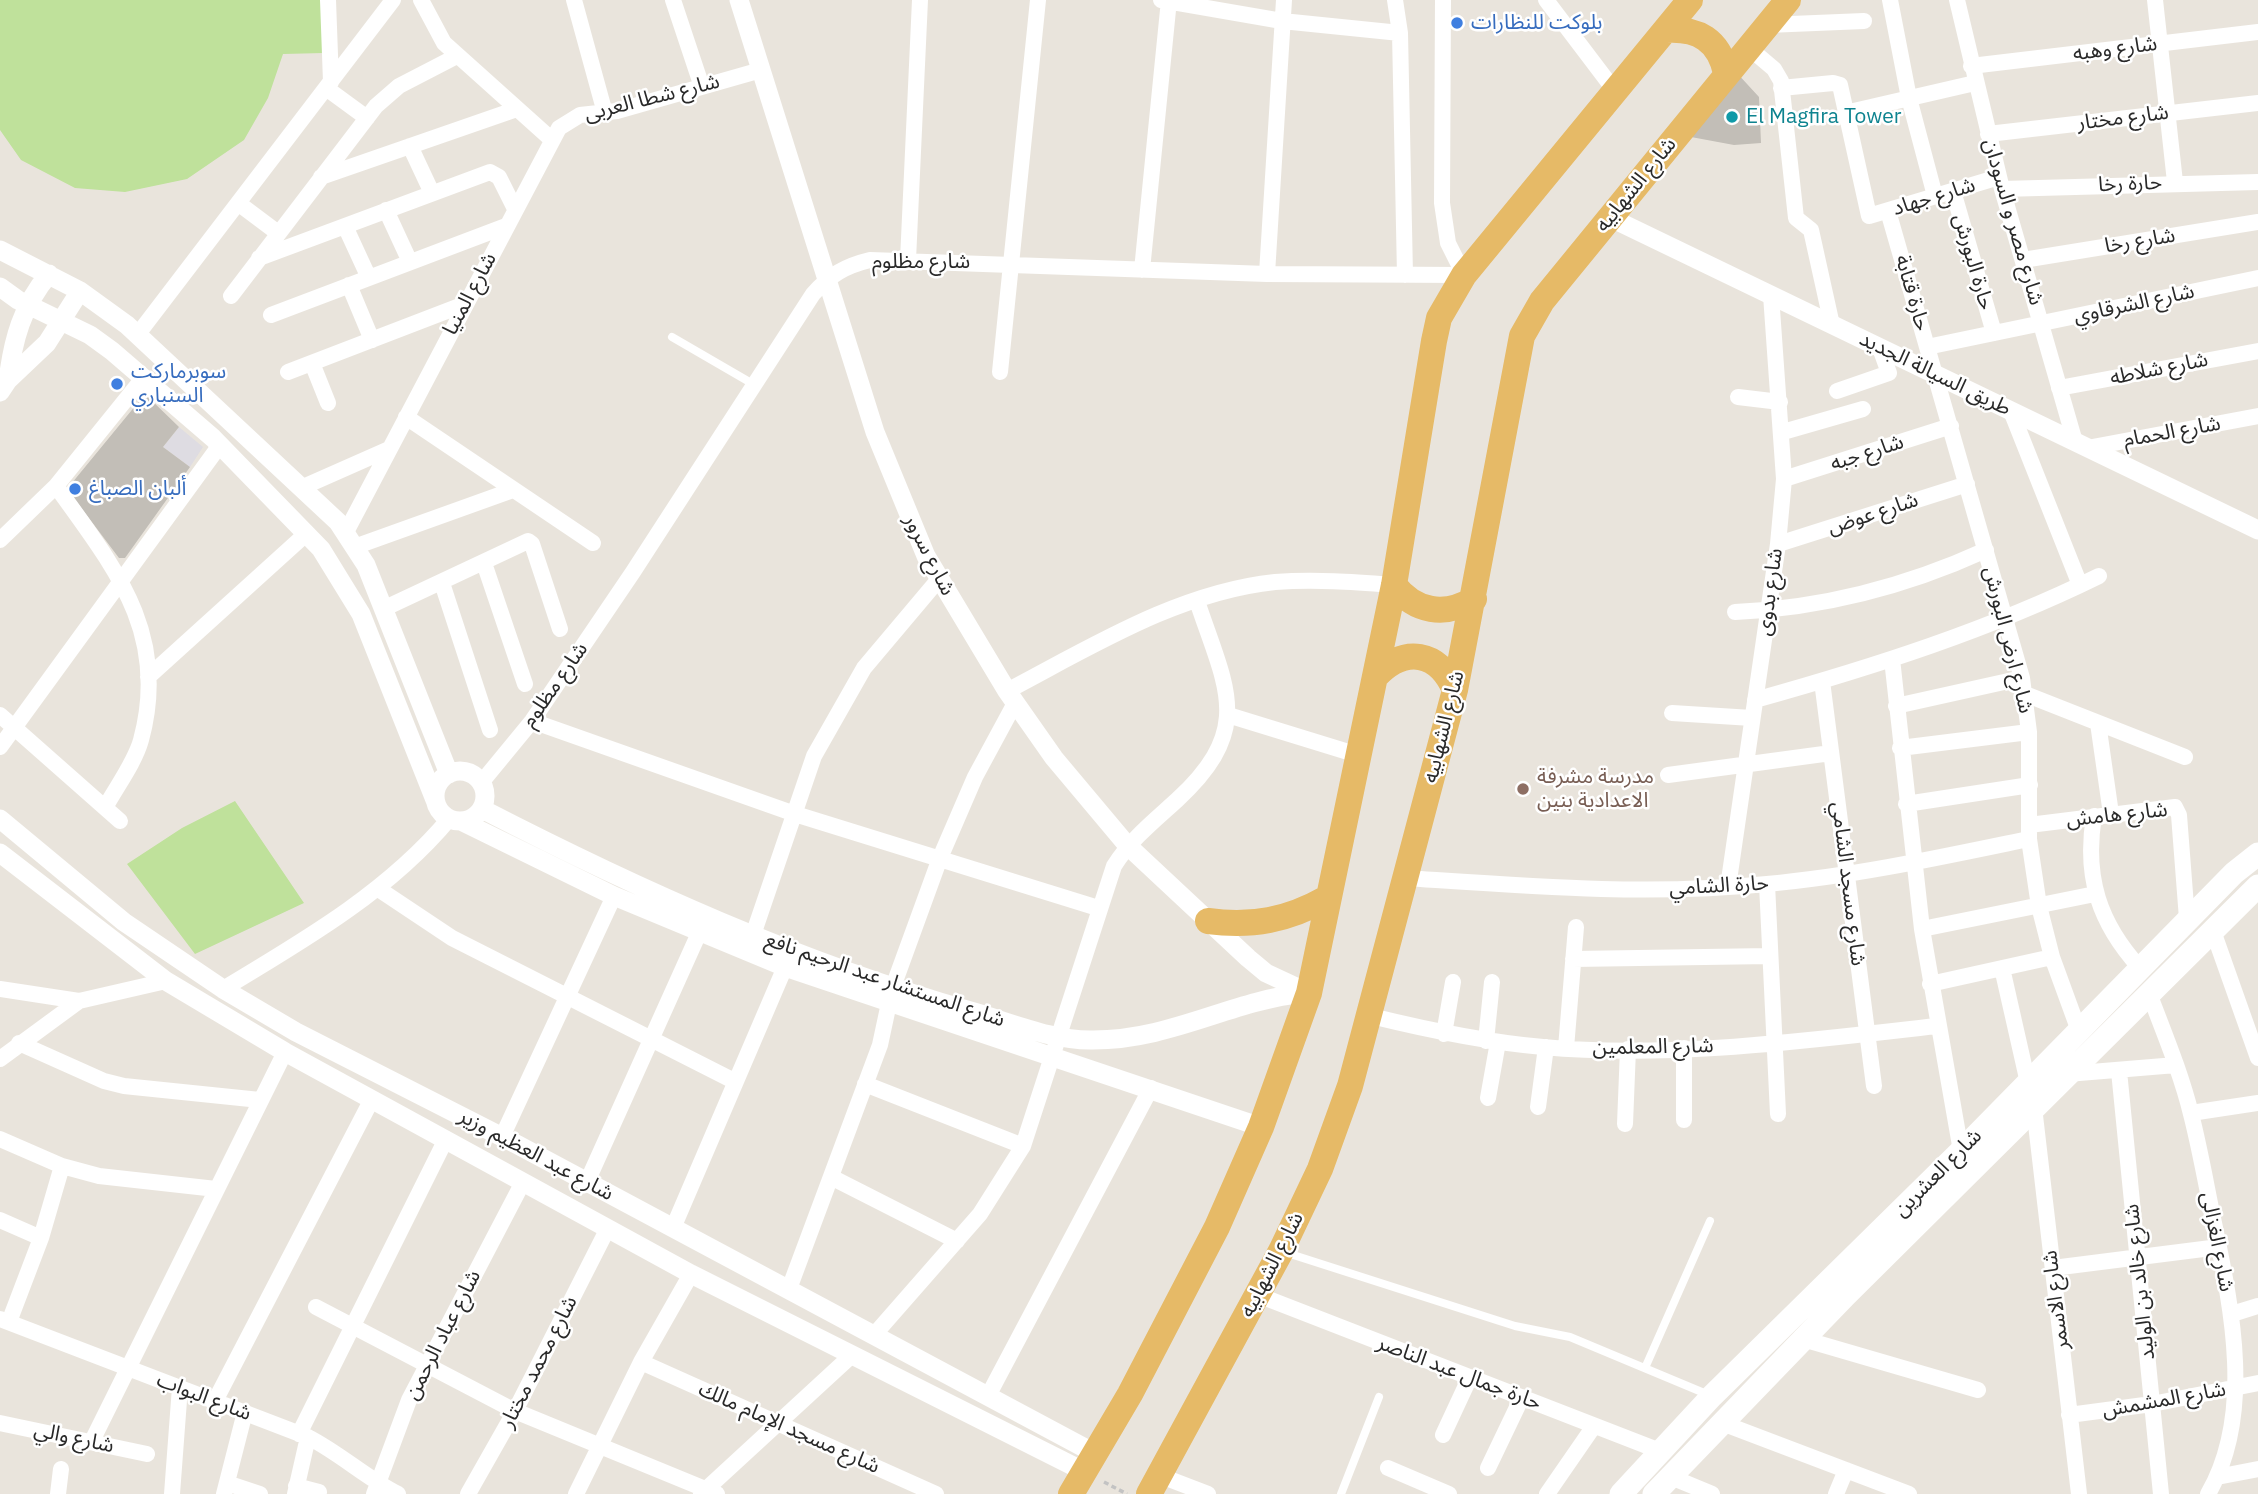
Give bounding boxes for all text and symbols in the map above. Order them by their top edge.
place label: بلوكت للنظارات [1471,10,1602,36]
marker: بلوكت للنظارات [1449,15,1465,31]
street label: شارع وهبه [2071,31,2159,67]
street label: شارع شطا العربى [582,69,722,127]
street label: شارع مختار [2076,100,2170,136]
place label: El Magfira Tower [1746,104,1902,130]
marker: El Magfira Tower [1724,109,1740,125]
street label: شارع الشهابيه [1590,133,1682,237]
street label: شارع مصر و السودان [1977,136,2049,308]
street label: حارة رخا [2098,170,2162,198]
street label: شارع جهاد [1890,173,1978,221]
street label: حارة البورش [1947,211,1999,313]
street label: شارع رخا [2103,223,2177,259]
street label: شارع المنيا [438,249,502,339]
street label: شارع مظلوم [872,249,970,275]
street label: حارة قتابة [1889,252,1935,334]
street label: شارع الشرقاوي [2071,279,2197,329]
street label: طريق السيالة الجديد [1855,326,2015,422]
street label: شارع شلاطه [2108,347,2210,391]
place label: سوبرماركت السنباري [131,359,226,409]
marker: سوبرماركت السنباري [109,376,125,392]
street label: شارع الحمام [2121,411,2223,453]
street label: شارع جبه [1827,429,1907,477]
place label: ألبان الصباغ [89,476,186,502]
marker: ألبان الصباغ [67,481,83,497]
street label: شارع عوض [1825,488,1921,540]
street label: شارع سرور [898,510,960,600]
street label: شارع بدوى [1751,547,1789,637]
street label: شارع ارض البورش [1978,564,2038,716]
street label: شارع مظلوم [517,638,593,732]
street label: شارع الشهابيه [1418,668,1470,786]
place label: مدرسة مشرفة الاعدادية بنين [1537,764,1654,814]
marker: مدرسة مشرفة الاعدادية بنين [1515,781,1531,797]
street label: شارع هامش [2065,797,2169,833]
street label: شارع مسجد الشامي [1825,800,1871,968]
street label: حارة الشامي [1669,871,1769,901]
street label: شارع المستشار عبد الرحيم نافع [762,927,1008,1033]
street label: شارع المعلمين [1592,1033,1714,1061]
street label: شارع عبد العظيم وزير [454,1104,618,1206]
street label: شارع العشرين [1889,1124,1987,1222]
street label: شارع الغزالى [2195,1190,2239,1294]
street label: شارع خالد بن الوليد [2119,1203,2161,1361]
street label: شارع الشهابيه [1235,1208,1309,1322]
street label: شارع الاسمر [2037,1249,2075,1351]
street label: شارع عباد الرحمن [399,1266,487,1404]
street label: شارع محمد مختار [495,1292,583,1432]
street label: حارة جمال عبد الناصر [1373,1330,1545,1416]
street label: شارع البواب [153,1367,255,1427]
street label: شارع مسجد الإمام مالك [694,1377,884,1479]
street label: شارع المشمش [2100,1377,2228,1423]
street label: شارع والي [32,1417,116,1459]

